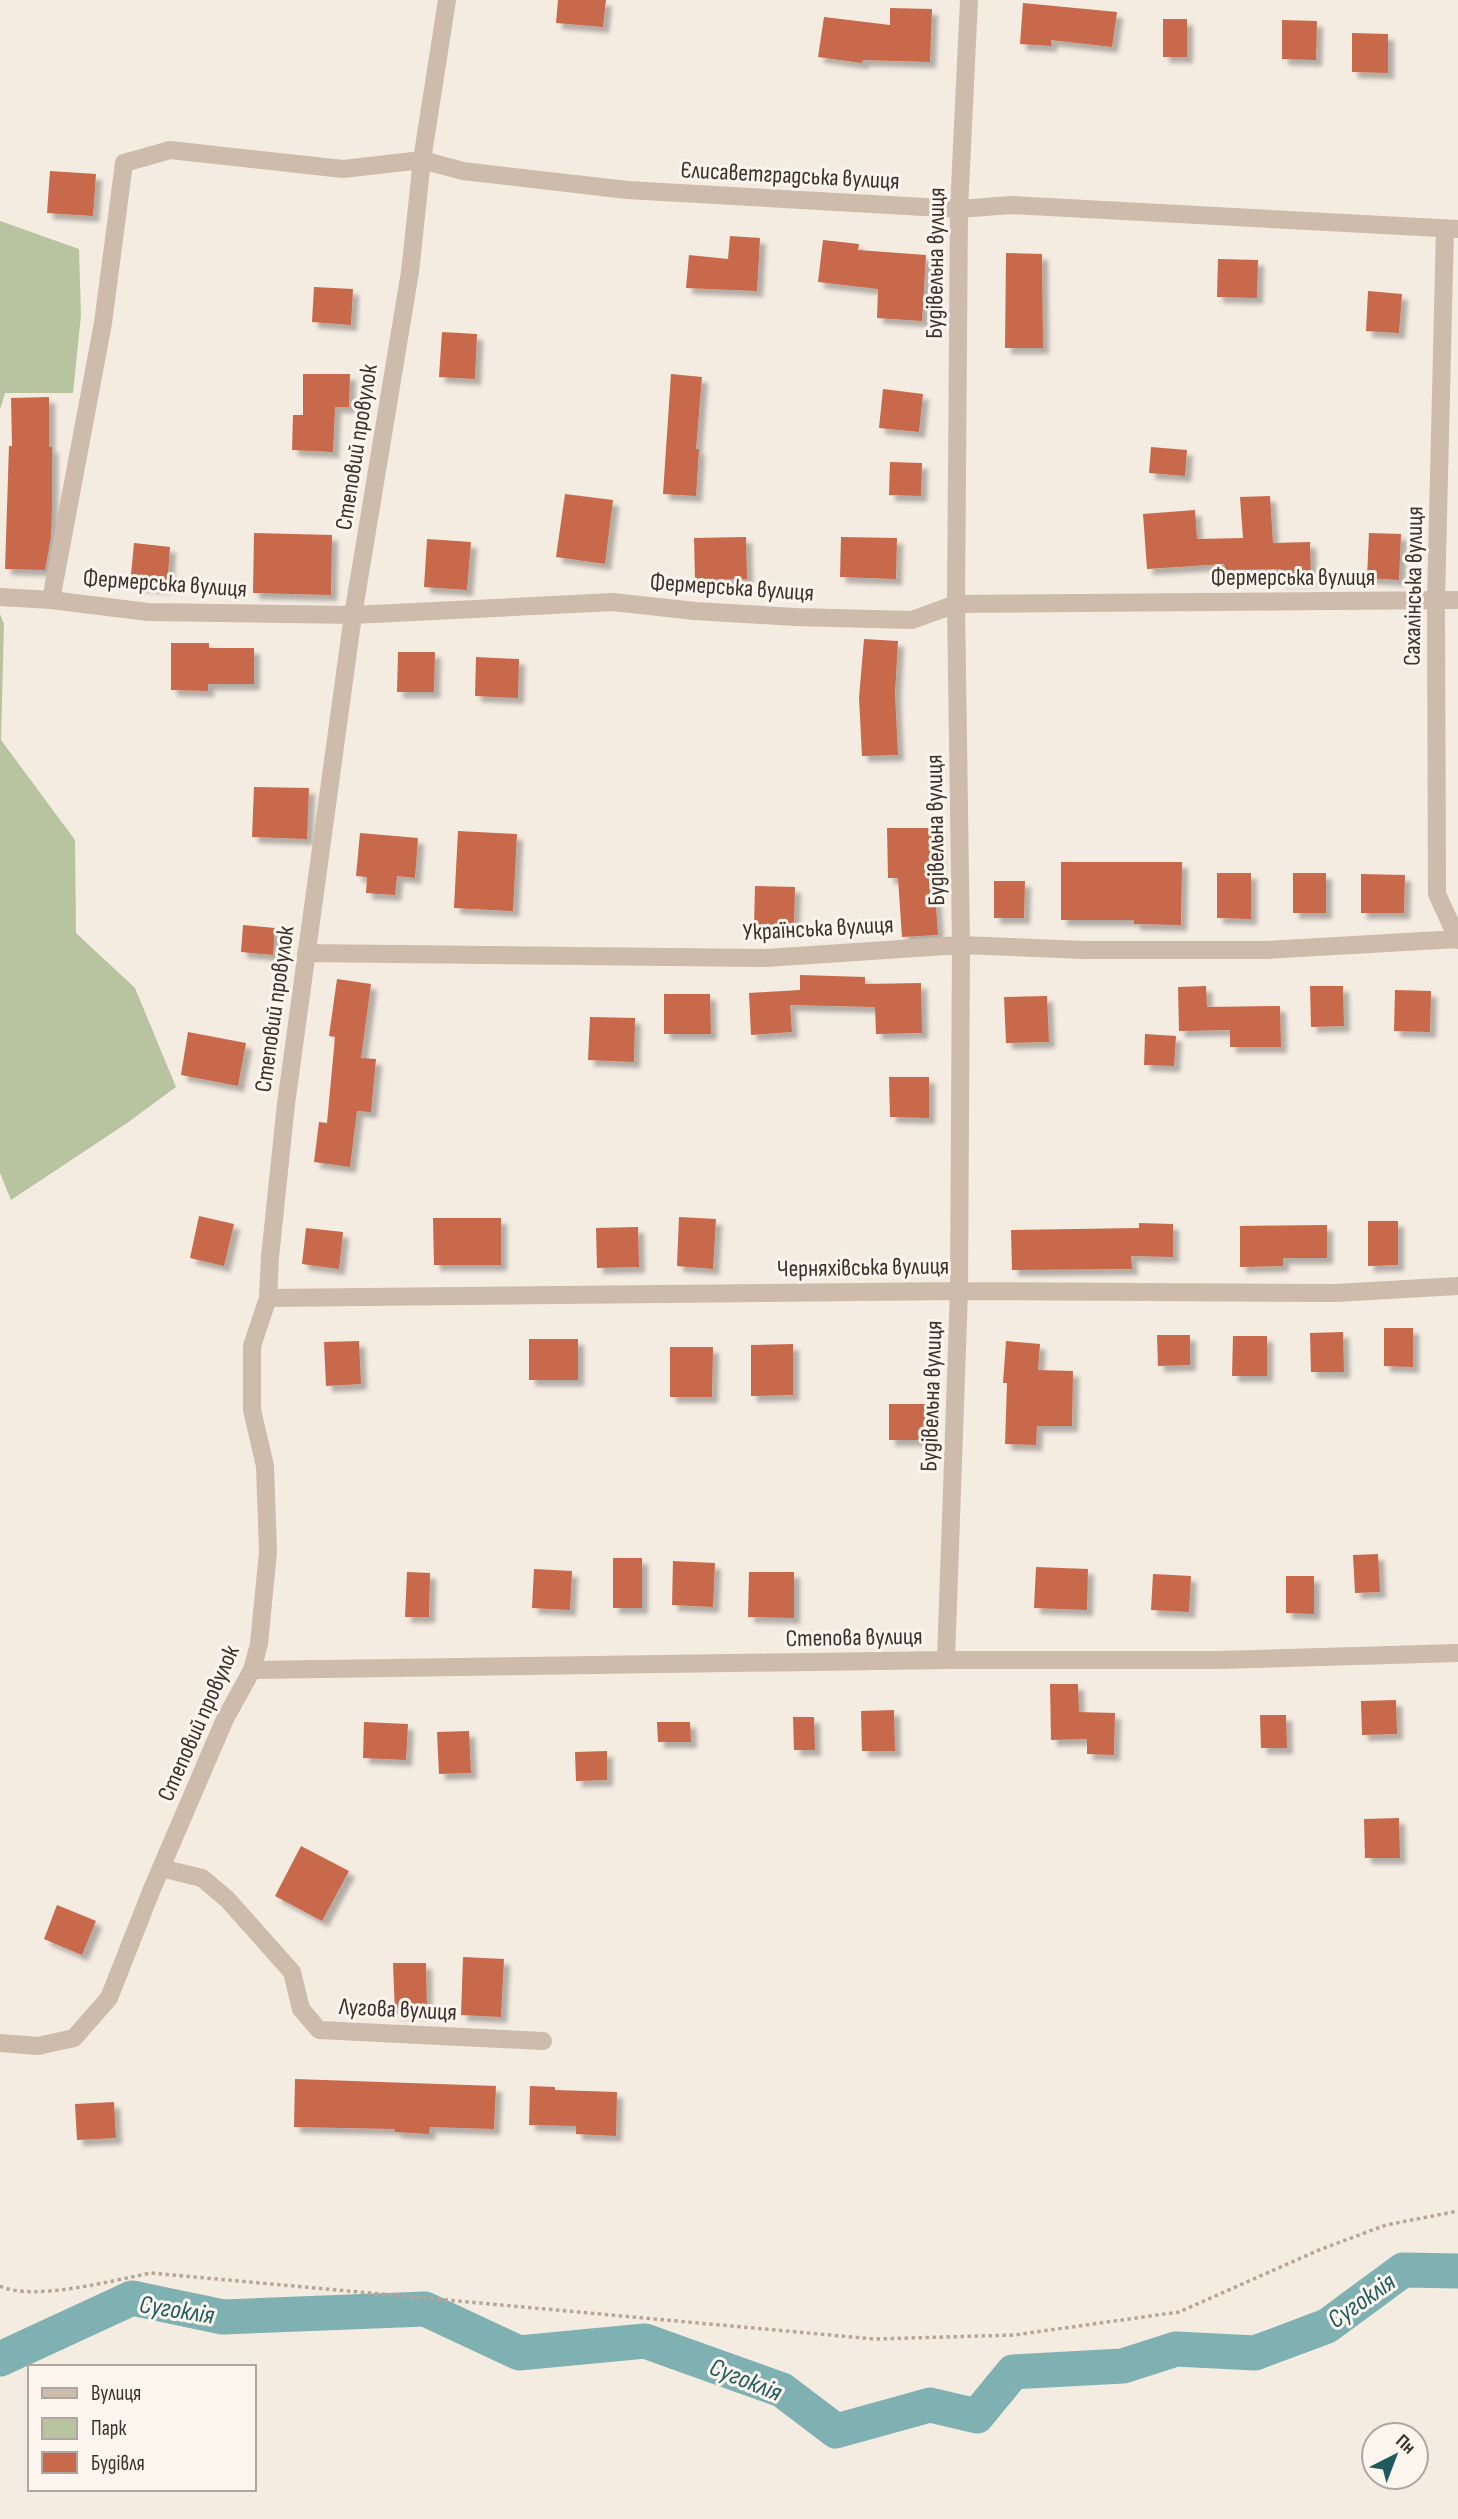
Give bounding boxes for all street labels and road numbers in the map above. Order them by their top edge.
street label: Єлисаветградська вулиця [680,155,900,196]
street label: Будівельна вулиця [920,187,951,339]
street label: Степовий провулок [329,361,384,532]
street label: Сахалінська вулиця [1398,506,1429,666]
street label: Фермерська вулиця [82,563,248,604]
street label: Фермерська вулиця [1211,563,1375,592]
street label: Фермерська вулиця [649,567,815,608]
street label: Будівельна вулиця [920,754,951,906]
street label: Українська вулиця [742,910,894,947]
street label: Степовий провулок [248,923,301,1094]
street label: Черняхівська вулиця [777,1251,949,1284]
street label: Будівельна вулиця [914,1320,949,1472]
street label: Степова вулиця [785,1622,923,1653]
street label: Степовий провулок [151,1640,246,1806]
street label: Лугова вулиця [337,1992,457,2027]

